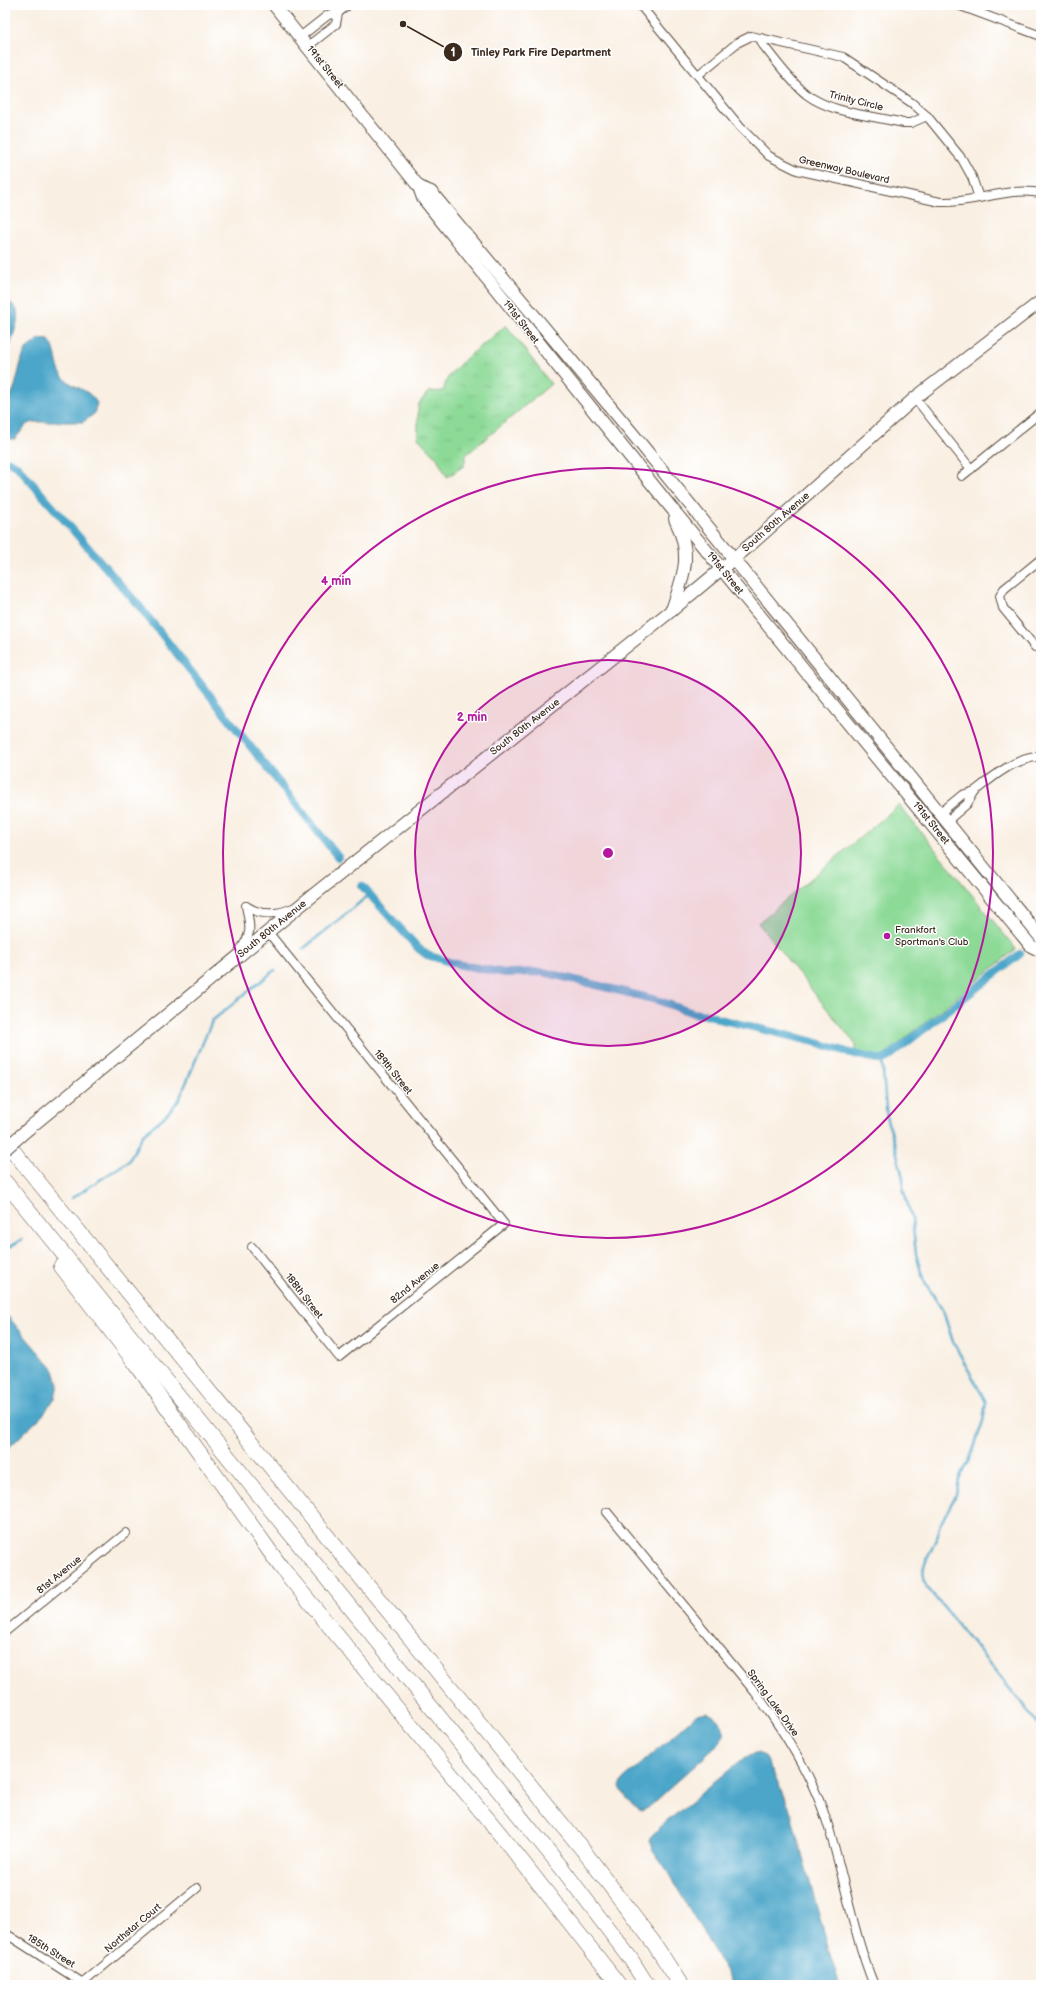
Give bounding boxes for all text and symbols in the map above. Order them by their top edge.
callout: Tinley Park Fire Department [443,40,620,63]
street label: 191st Street [304,43,346,91]
text: 1 [450,45,456,60]
text: Tinley Park Fire Department [471,46,611,59]
street label: Trinity Circle [828,88,884,114]
street label: Greenway Boulevard [797,154,891,186]
street label: 191st Street [500,298,542,346]
street label: South 80th Avenue [740,490,812,554]
street label: 191st Street [704,549,746,597]
text: 4 min [321,574,351,589]
street label: South 80th Avenue [488,696,562,758]
text: 2 min [457,710,487,725]
street label: 191st Street [910,799,952,847]
centre of rings [601,846,615,860]
street label: South 80th Avenue [235,898,309,960]
place label: Frankfort Sportman's Club [895,924,969,948]
marker: Frankfort Sportman's Club [882,931,892,941]
street label: 189th Street [371,1047,415,1097]
street label: 82nd Avenue [388,1260,442,1306]
street label: 188th Street [283,1271,325,1321]
street label: 81st Avenue [34,1553,84,1597]
street label: Spring Lake Drive [745,1667,801,1739]
street label: Northstar Court [102,1901,164,1955]
street label: 185th Street [25,1932,77,1970]

